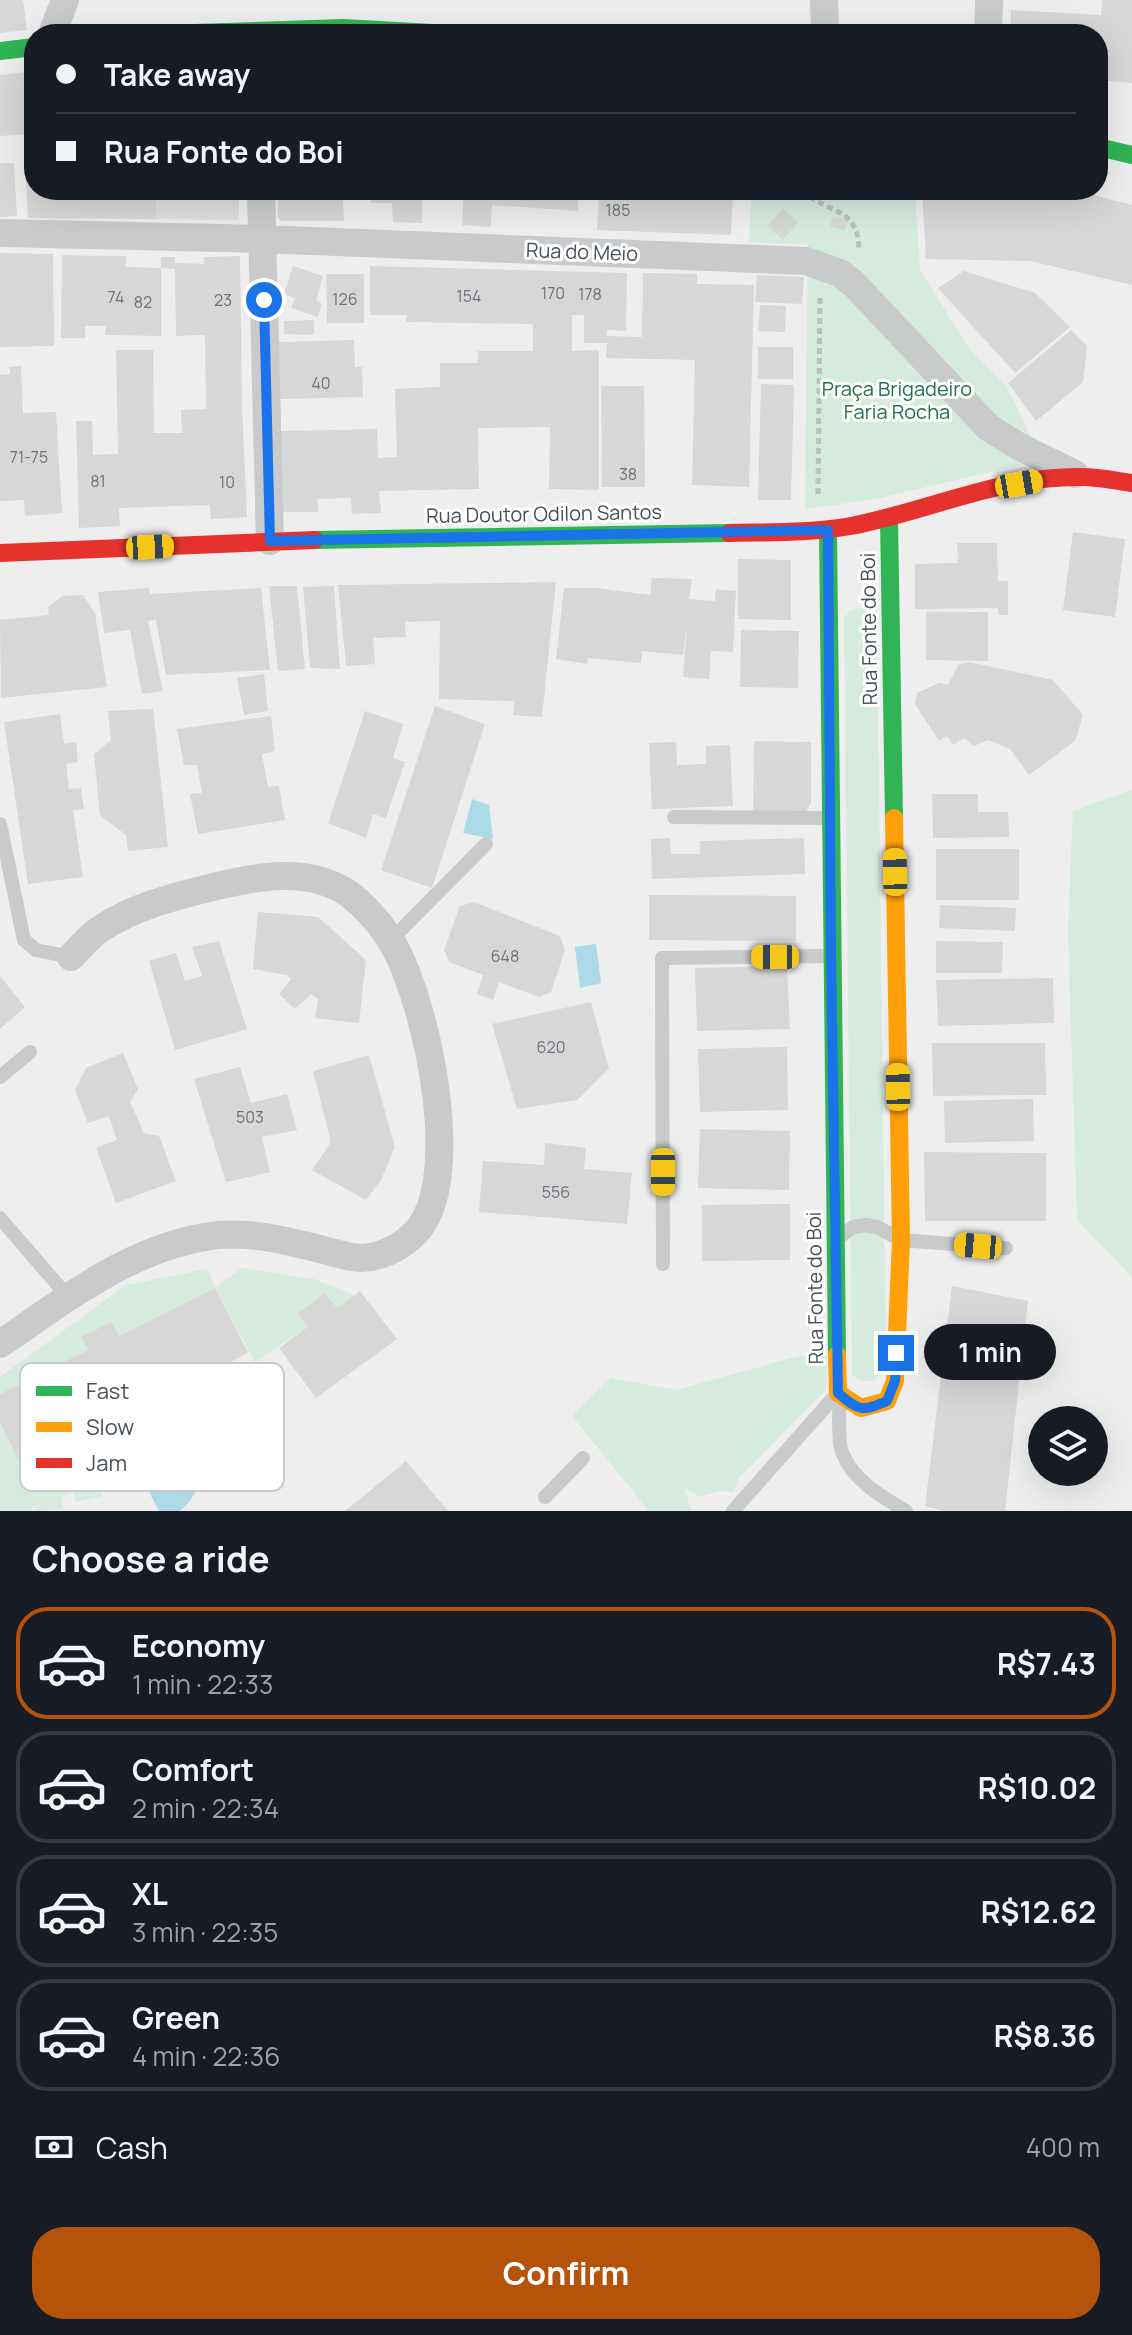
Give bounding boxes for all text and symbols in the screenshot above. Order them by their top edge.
text: Take away [104,54,250,95]
text: Rua Fonte do Boi [104,131,344,172]
house number: 185 [606,199,630,221]
street label: Rua do Meio [525,236,639,267]
route start [246,282,282,318]
house number: 170 [541,282,565,304]
house number: 178 [578,283,602,305]
house number: 154 [457,285,481,307]
house number: 74 [108,286,124,308]
house number: 126 [332,288,358,310]
house number: 23 [214,289,232,311]
house number: 82 [134,291,152,313]
house number: 40 [311,372,331,394]
park label: Praça Brigadeiro Faria Rocha [822,375,972,425]
house number: 71-75 [10,446,48,468]
house number: 38 [619,463,637,485]
car [993,468,1045,500]
house number: 81 [90,470,106,492]
house number: 10 [219,471,235,493]
street label: Rua Doutor Odilon Santos [426,498,662,529]
car [125,534,175,560]
street label: Rua Fonte do Boi [854,552,883,706]
car [883,848,907,896]
house number: 648 [491,945,519,967]
car [751,945,799,969]
house number: 620 [537,1036,565,1058]
car [886,1063,910,1111]
house number: 503 [236,1106,264,1128]
car [651,1148,675,1196]
house number: 556 [542,1181,570,1203]
street label: Rua Fonte do Boi [800,1211,829,1365]
car [953,1232,1003,1260]
callout: 1 min [924,1325,1056,1381]
text: 1 min [958,1334,1022,1370]
route end [878,1335,914,1371]
legend [20,1363,284,1491]
text: Fast [86,1376,129,1406]
map controls [1028,1406,1108,1486]
button: layers [1028,1406,1108,1486]
text: Slow [86,1412,134,1442]
text: Jam [86,1448,127,1478]
text: Choose a ride [32,1534,270,1583]
text: Economy [132,1625,265,1666]
icon: car [36,1627,108,1699]
text: R$7.43 [997,1643,1096,1684]
text: 1 min · 22:33 [132,1666,273,1702]
text: Comfort [132,1749,254,1790]
icon: car [36,1751,108,1823]
text: R$10.02 [978,1767,1096,1808]
text: 2 min · 22:34 [132,1790,279,1826]
text: XL [132,1873,168,1914]
icon: car [36,1875,108,1947]
text: R$12.62 [981,1891,1096,1932]
text: 3 min · 22:35 [132,1914,278,1950]
text: Green [132,1997,220,2038]
icon: car [36,1999,108,2071]
text: R$8.36 [994,2015,1096,2056]
text: 4 min · 22:36 [132,2038,280,2074]
icon: cash [32,2125,76,2169]
text: Cash [96,2127,168,2168]
text: 400 m [1026,2129,1100,2165]
button: Confirm [32,2227,1100,2319]

